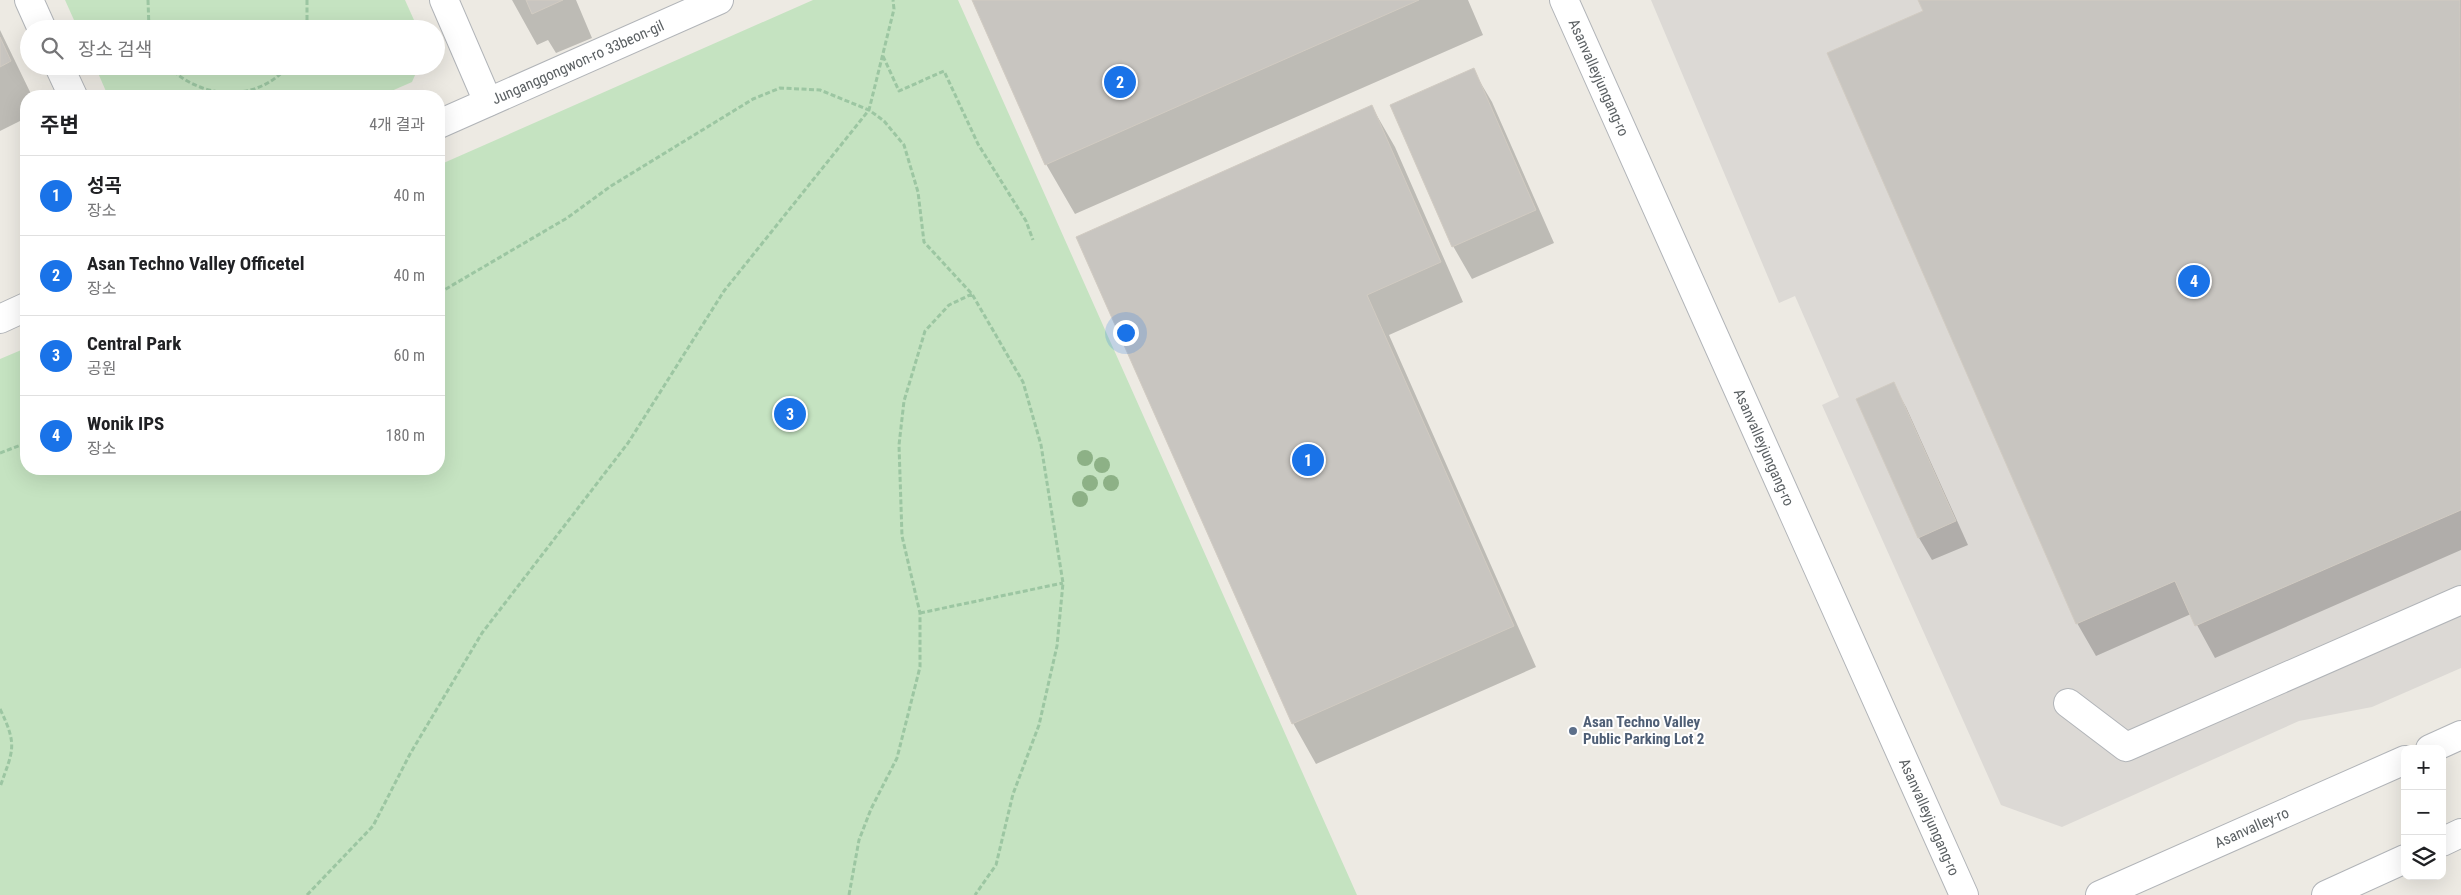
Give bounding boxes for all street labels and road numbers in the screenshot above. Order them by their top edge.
street label: Junganggongwon-ro 33beon-gil [489,16,667,108]
street label: Asanvalleyjungang-ro [1565,16,1633,139]
street label: Asanvalleyjungang-ro [1730,386,1798,509]
street label: Asanvalleyjungang-ro [1895,756,1963,878]
street label: Asanvalley-ro [2212,804,2292,852]

